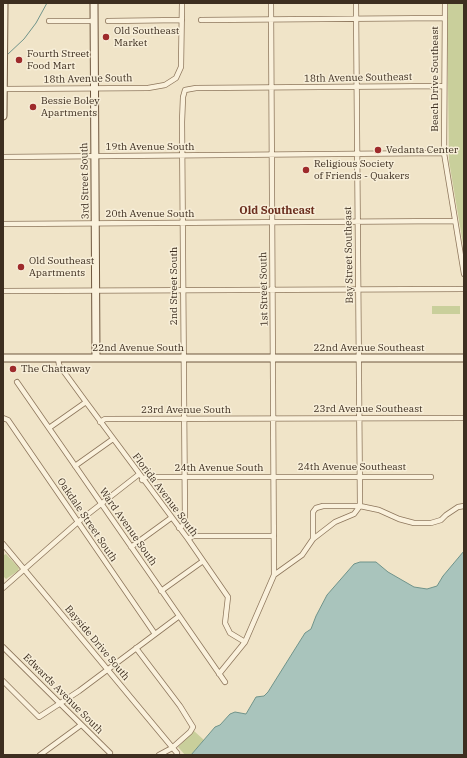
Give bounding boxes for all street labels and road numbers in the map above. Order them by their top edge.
street label: Beach Drive Southeast [429,26,441,132]
street label: 18th Avenue Southeast [304,71,412,85]
street label: 18th Avenue South [43,72,133,86]
street label: 19th Avenue South [105,141,195,153]
street label: 3rd Street South [78,143,92,219]
street label: Bay Street Southeast [342,206,356,304]
street label: 20th Avenue South [105,208,195,220]
street label: 2nd Street South [168,247,180,325]
street label: 1st Street South [257,252,271,326]
street label: 22nd Avenue South [92,342,184,354]
street label: 22nd Avenue Southeast [314,342,424,354]
street label: 23rd Avenue Southeast [313,403,423,415]
street label: 23rd Avenue South [141,404,231,416]
street label: Florida Avenue South [130,451,200,539]
street label: 24th Avenue Southeast [298,461,406,473]
street label: 24th Avenue South [174,462,264,474]
street label: Oakdale Street South [55,476,119,564]
street label: Ward Avenue South [97,486,159,568]
street label: Bayside Drive South [62,603,132,683]
street label: Edwards Avenue South [21,652,105,736]

